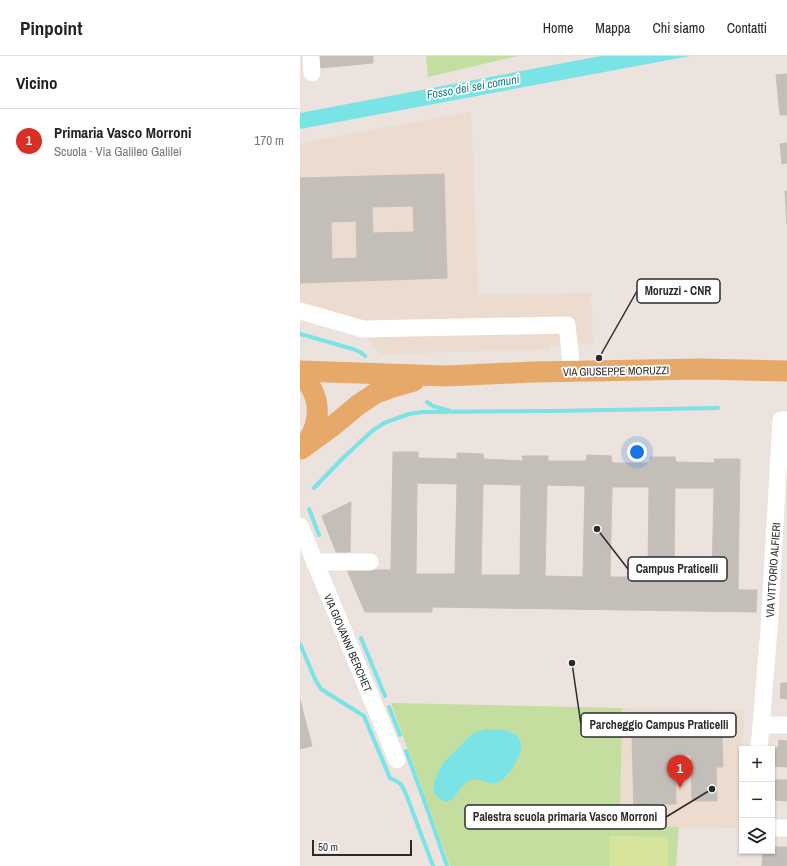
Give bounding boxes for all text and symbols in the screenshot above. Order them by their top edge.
text: Pinpoint [20,15,82,41]
text: Home [543,19,573,37]
text: Mappa [595,19,630,37]
text: Chi siamo [652,19,705,37]
text: Contatti [727,19,767,37]
text: Vicino [16,71,58,94]
water label: Fosso dei sei comuni [425,71,521,103]
text: Primaria Vasco Morroni [54,122,191,143]
text: 1 [26,132,32,149]
text: 170 m [254,132,284,149]
text: Scuola · Via Galileo Galilei [54,143,182,160]
callout: Moruzzi - CNR [637,279,720,303]
text: Moruzzi - CNR [645,283,711,299]
street label: VIA GIUSEPPE MORUZZI [563,363,669,379]
your location [627,442,647,462]
street label: VIA VITTORIO ALFIERI [763,522,783,618]
callout: Campus Praticelli [628,557,727,581]
text: Campus Praticelli [636,561,719,577]
street label: VIA GIOVANNI BERCHET [321,592,375,695]
callout: Parcheggio Campus Praticelli [581,713,736,737]
text: Parcheggio Campus Praticelli [590,717,729,733]
map controls [739,746,775,854]
button: + [739,746,775,782]
pin: 1 [667,755,693,788]
button: − [739,782,775,818]
callout: Palestra scuola primaria Vasco Morroni [465,805,666,829]
text: Palestra scuola primaria Vasco Morroni [473,809,657,825]
button: layers [739,818,775,854]
scale bar [312,838,412,857]
text: 50 m [318,840,338,854]

